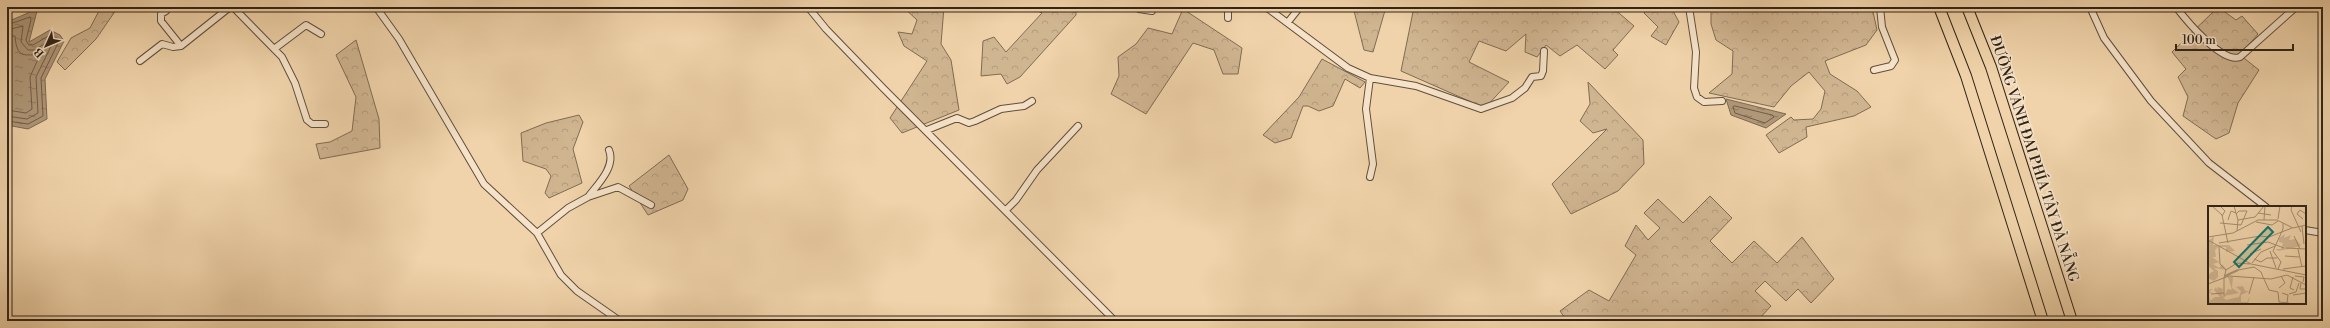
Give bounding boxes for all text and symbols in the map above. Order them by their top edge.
north arrow [26,26,66,66]
scale bar [2176,26,2293,52]
street label: ĐƯỜNG VÀNH ĐAI PHÍA TÂY ĐÀ NẴNG [1986,32,2086,285]
text: 100 m [2182,33,2216,48]
text: B [32,44,47,60]
inset map [2208,206,2306,304]

